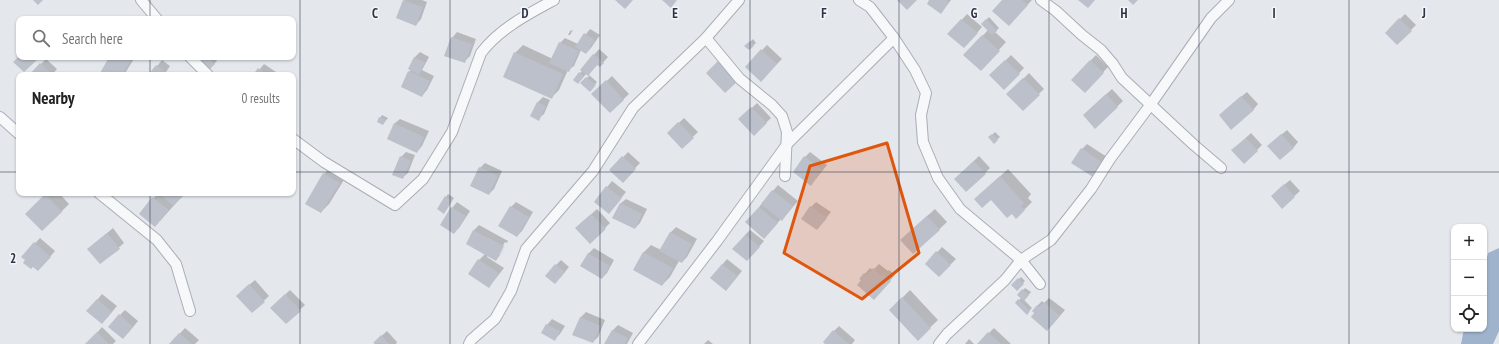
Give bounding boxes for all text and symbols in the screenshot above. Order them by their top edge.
text: C [372,5,378,22]
text: D [522,5,529,22]
text: E [672,5,678,22]
text: F [821,5,827,22]
text: G [971,5,978,22]
text: H [1121,5,1128,22]
text: I [1272,5,1276,22]
text: J [1421,5,1426,22]
search box [16,16,296,60]
icon: search [30,27,52,49]
text: Search here [62,29,123,48]
text: Nearby [32,87,75,109]
text: 0 results [241,90,280,107]
map controls [1451,224,1487,332]
button: + [1451,224,1487,260]
text: 2 [10,250,16,267]
button: − [1451,260,1487,296]
button: locate [1451,296,1487,332]

